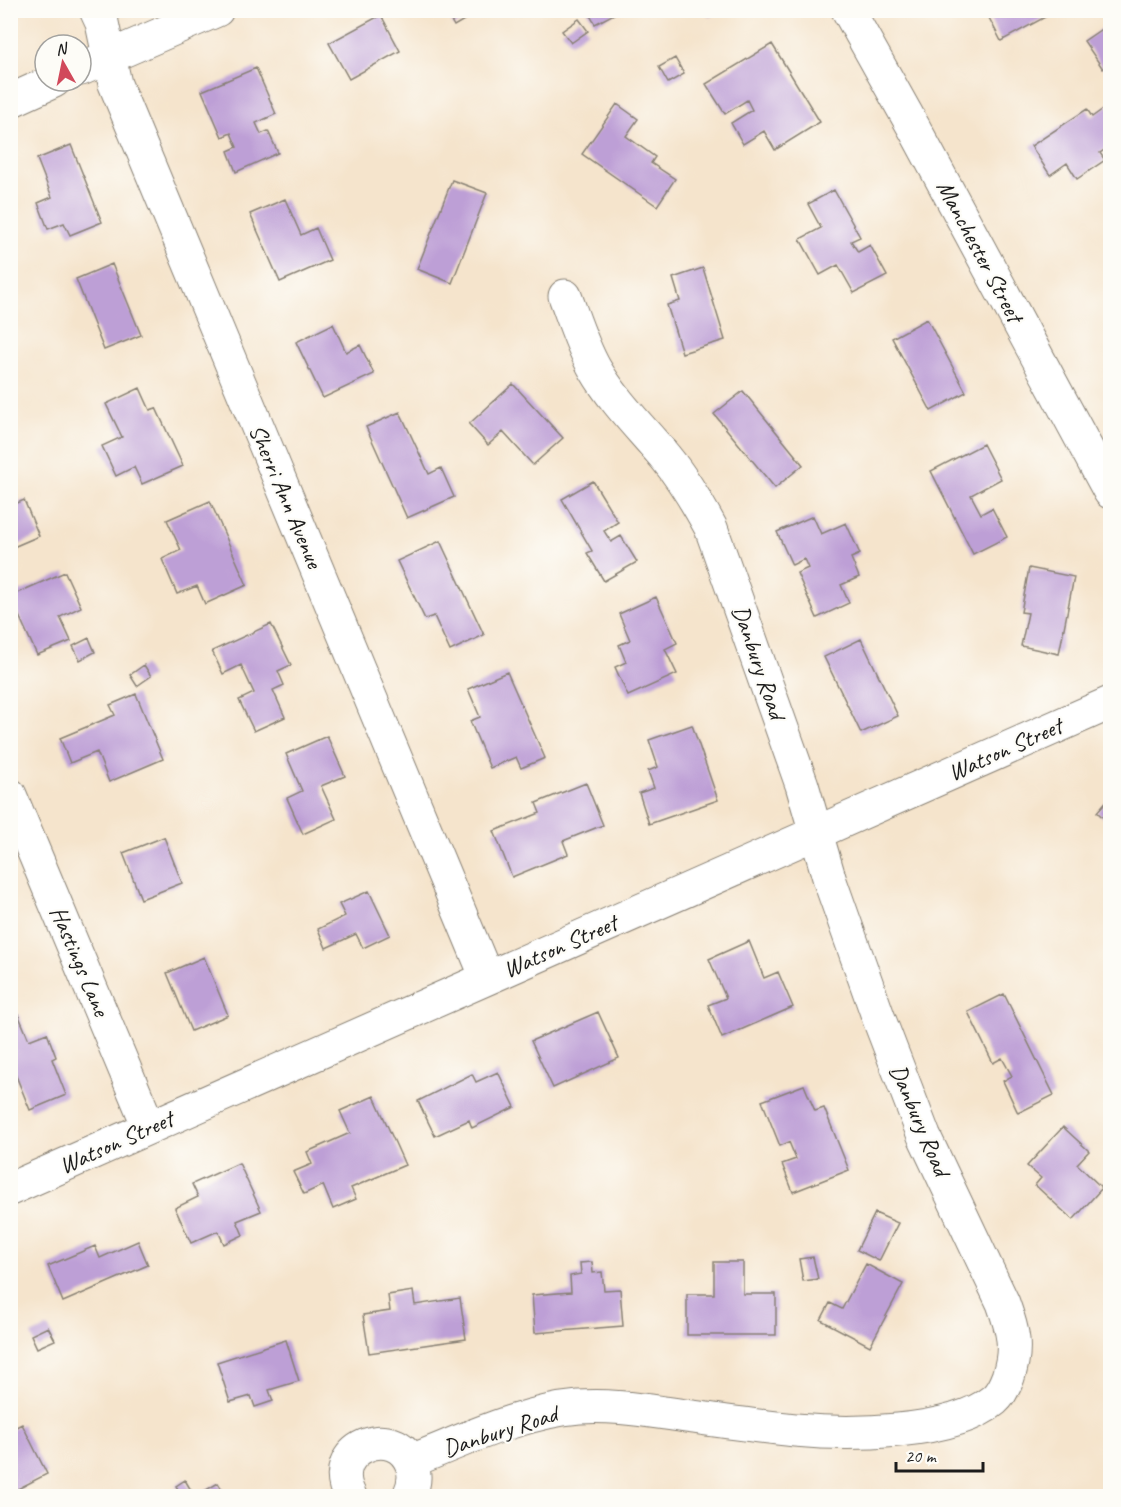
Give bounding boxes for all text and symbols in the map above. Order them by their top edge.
north arrow [33,33,93,93]
text: N [54,38,70,60]
street label: Manchester Street [930,175,1031,330]
street label: Sherri Ann Avenue [242,420,331,574]
street label: Danbury Road [726,601,794,726]
street label: Watson Street [944,709,1069,787]
street label: Hastings Lane [43,901,117,1023]
street label: Watson Street [499,906,624,984]
street label: Danbury Road [883,1060,958,1184]
street label: Watson Street [55,1102,180,1180]
street label: Danbury Road [439,1397,564,1464]
scale bar [896,1435,983,1473]
text: 20 m [905,1445,938,1467]

